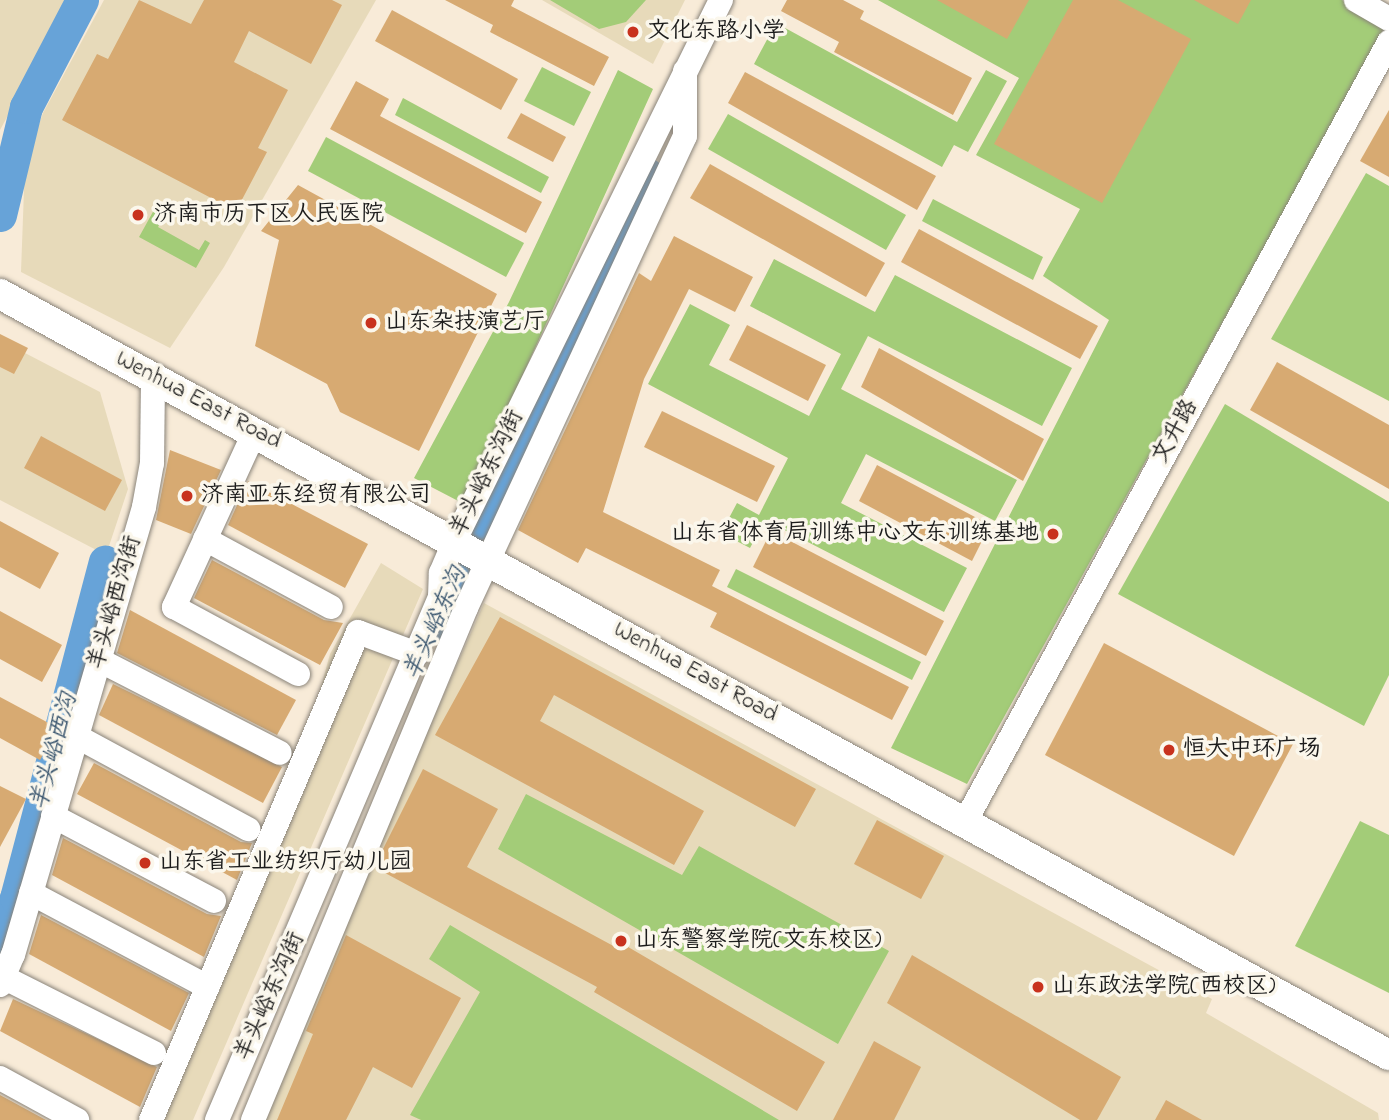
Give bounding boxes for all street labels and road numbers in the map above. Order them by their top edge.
street label: Wenhua East Road [111,346,285,456]
street label: 文升路 [1147,395,1205,469]
street label: 羊头峪东沟街 [445,406,531,542]
street label: 羊头峪西沟街 [84,533,148,673]
street label: Wenhua East Road [608,617,782,729]
street label: 羊头峪东沟街 [230,928,312,1066]

